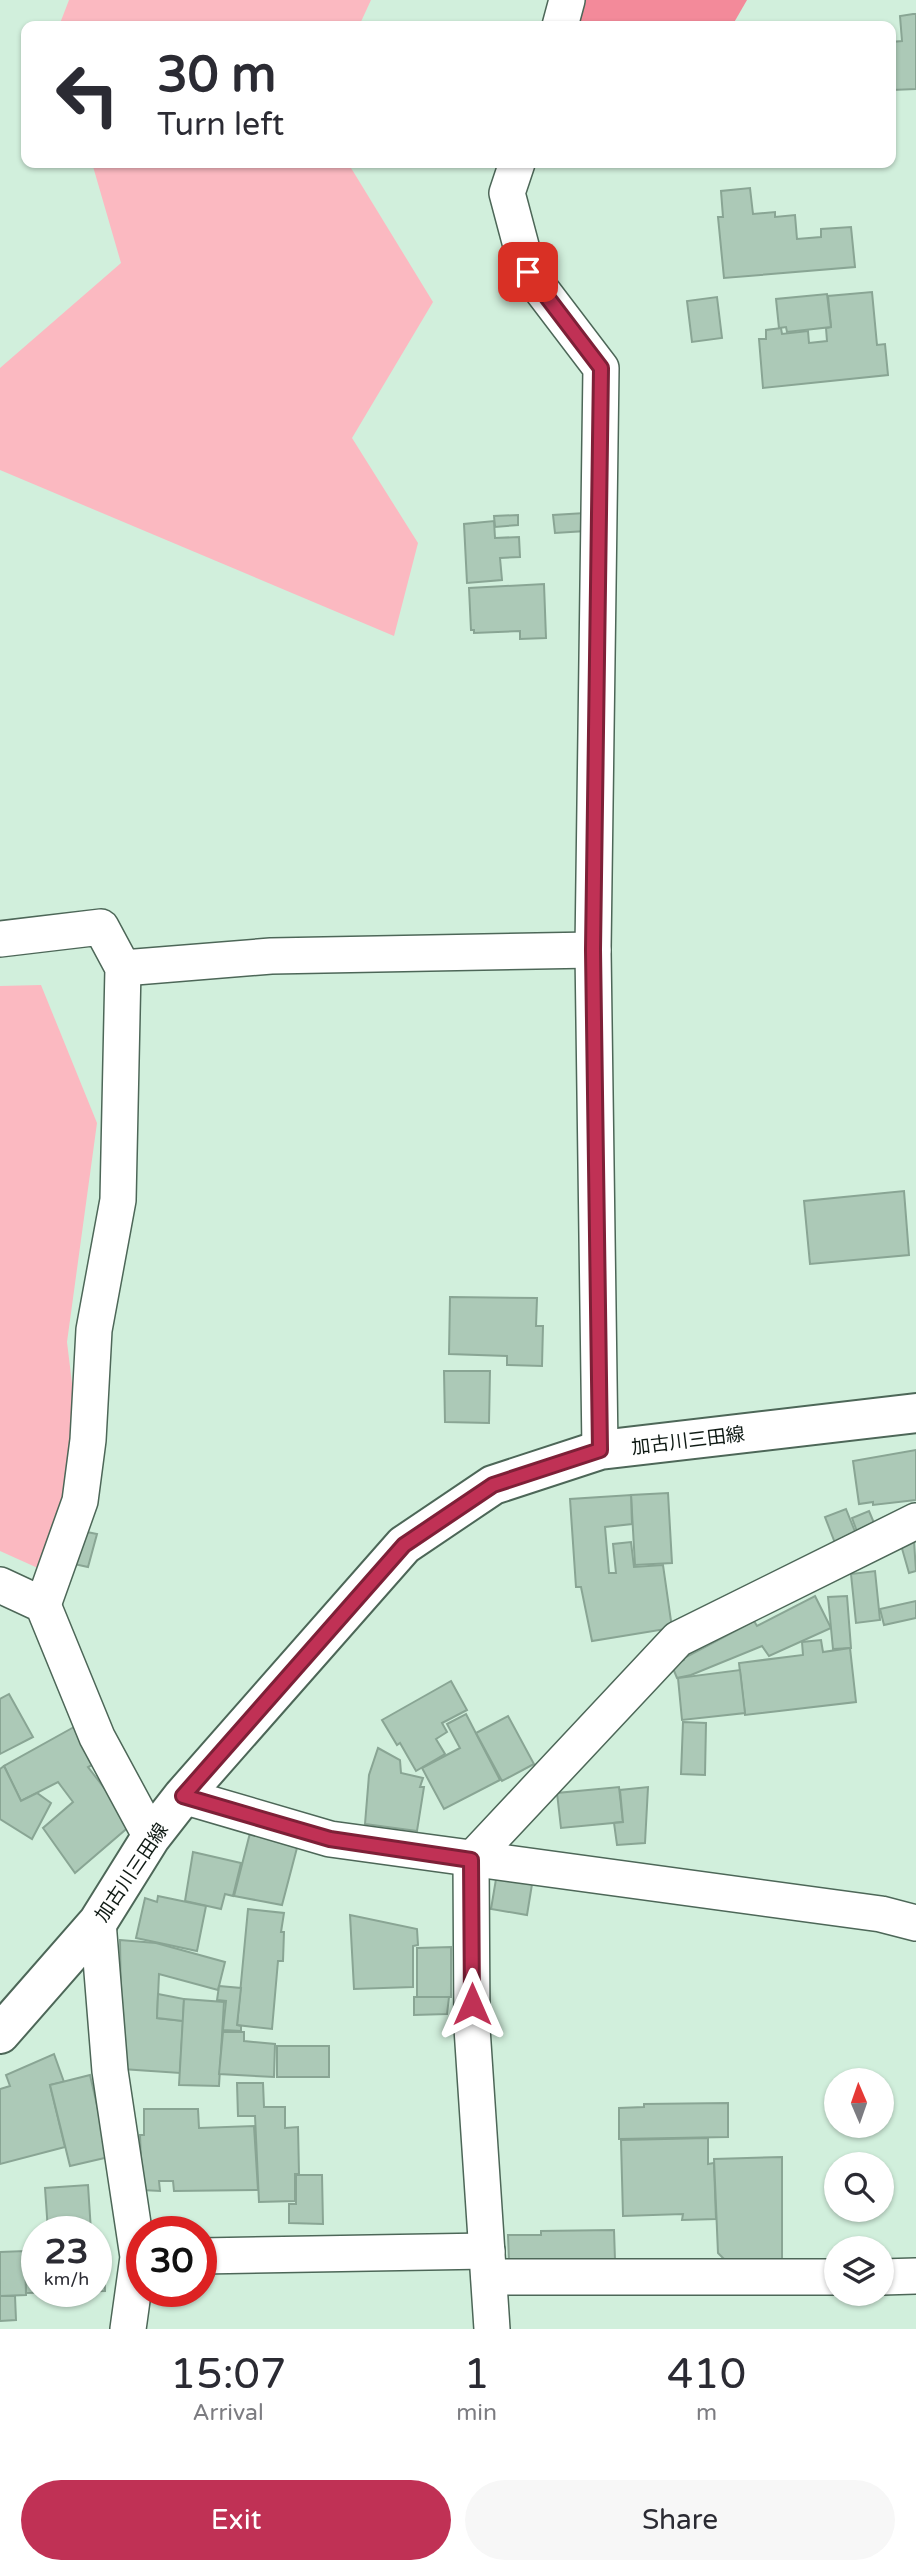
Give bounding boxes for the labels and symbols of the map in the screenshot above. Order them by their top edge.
pin [498,242,558,302]
street label: 加古川三田線 [630,1423,746,1459]
street label: 加古川三田線 [91,1819,173,1926]
position arrow [435,1967,509,2041]
north arrow [824,2068,894,2138]
speed limit sign: 30 [126,2216,217,2307]

